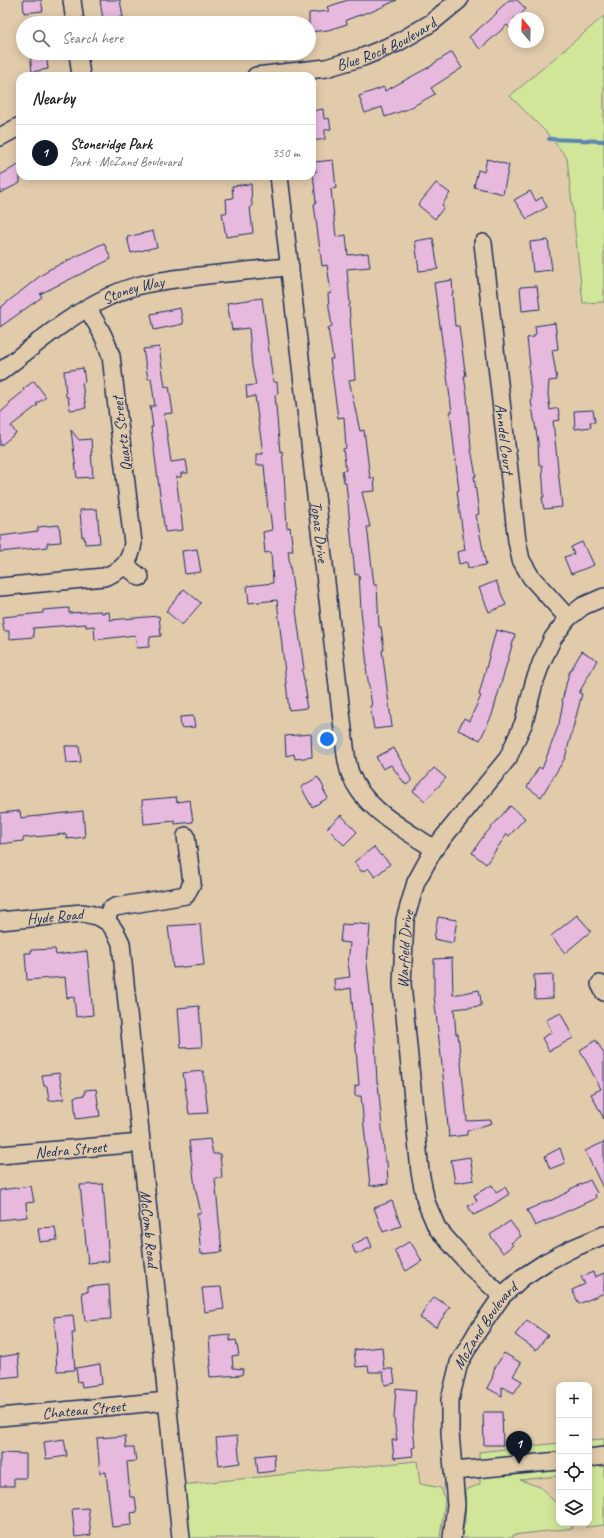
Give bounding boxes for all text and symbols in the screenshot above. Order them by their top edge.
street label: Blue Rock Boulevard [334,12,443,75]
north arrow [508,12,544,48]
search box [16,16,316,60]
icon: search [30,27,52,49]
text: Search here [62,29,123,48]
text: Nearby [32,88,75,109]
text: Stoneridge Park [70,135,152,154]
text: 1 [42,145,48,161]
text: 350 m [272,145,300,161]
text: Park · McZand Boulevard [70,154,182,170]
street label: Stoney Way [99,271,167,309]
street label: Quartz Street [107,393,136,472]
street label: Anndel Court [490,403,519,478]
street label: Topaz Drive [306,500,333,565]
your location [317,729,337,749]
street label: Hyde Road [26,904,87,929]
street label: Warfield Drive [393,906,419,989]
street label: Nedra Street [34,1137,109,1163]
street label: McComb Road [135,1189,163,1271]
street label: McZand Boulevard [449,1276,524,1373]
map controls [556,1382,592,1526]
button: + [556,1382,592,1418]
street label: Chateau Street [41,1396,128,1424]
button: − [556,1418,592,1454]
pin: 1 [506,1431,532,1464]
button: locate [556,1454,592,1490]
button: layers [556,1490,592,1526]

